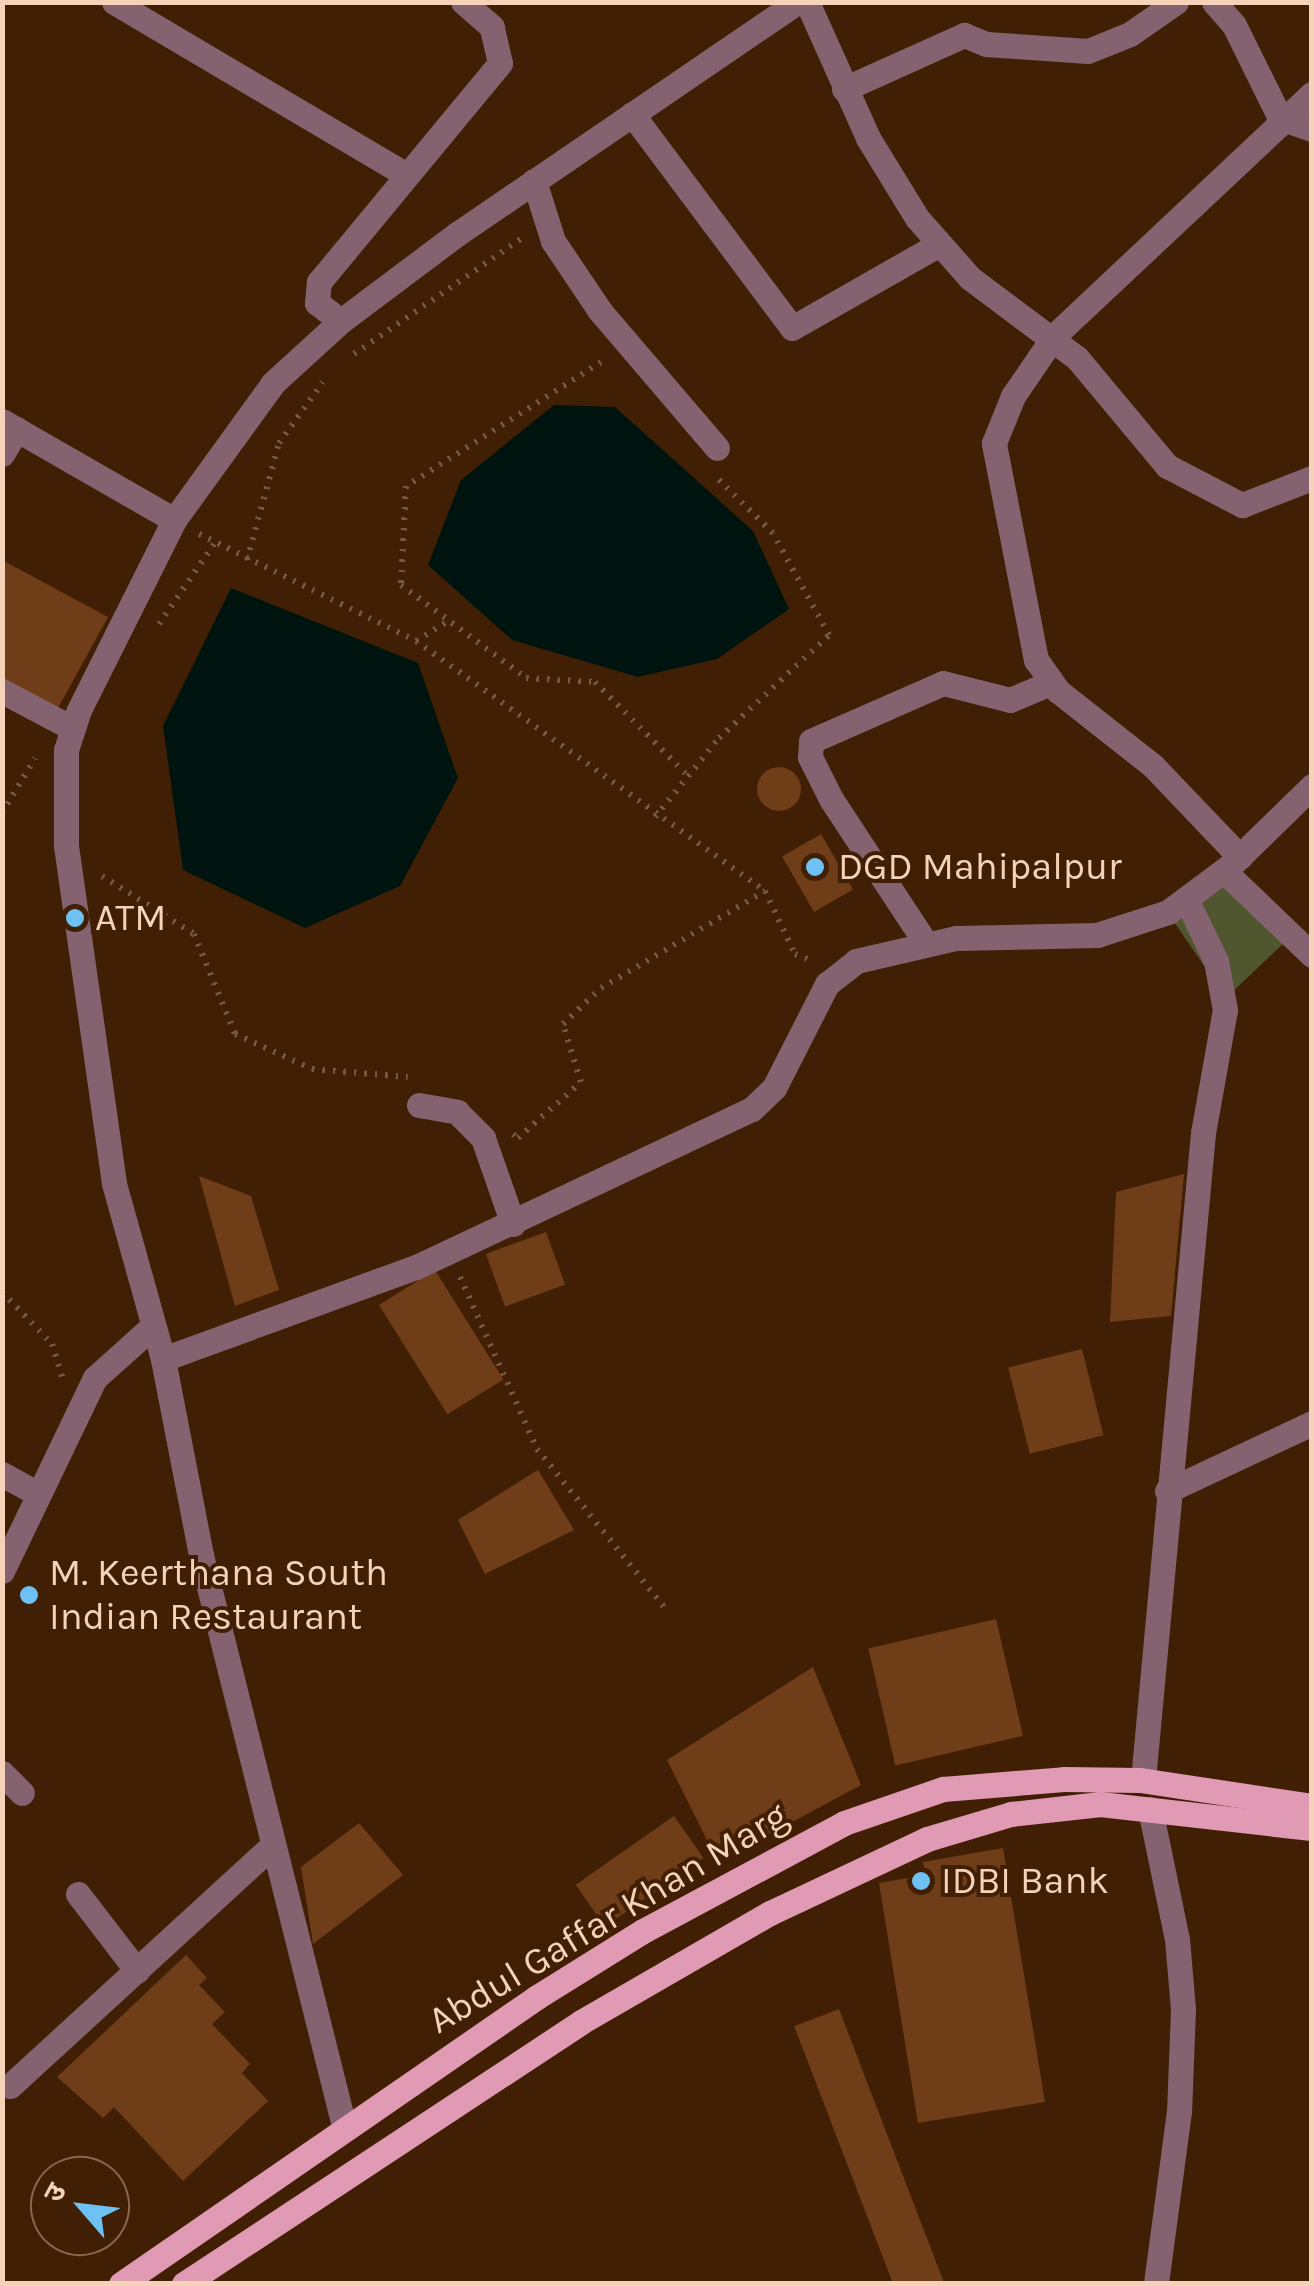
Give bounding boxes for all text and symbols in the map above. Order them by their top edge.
place label: DGD Mahipalpur [838,844,1122,890]
marker: DGD Mahipalpur [802,854,828,880]
place label: ATM [95,895,166,941]
marker: ATM [64,907,86,929]
place label: M. Keerthana South Indian Restaurant [49,1550,388,1640]
marker: M. Keerthana South Indian Restaurant [18,1584,40,1606]
street label: Abdul Gaffar Khan Marg [420,1793,796,2043]
place label: IDBI Bank [941,1858,1109,1904]
marker: IDBI Bank [910,1870,932,1892]
north arrow [30,2156,130,2256]
text: उ [36,2178,73,2208]

